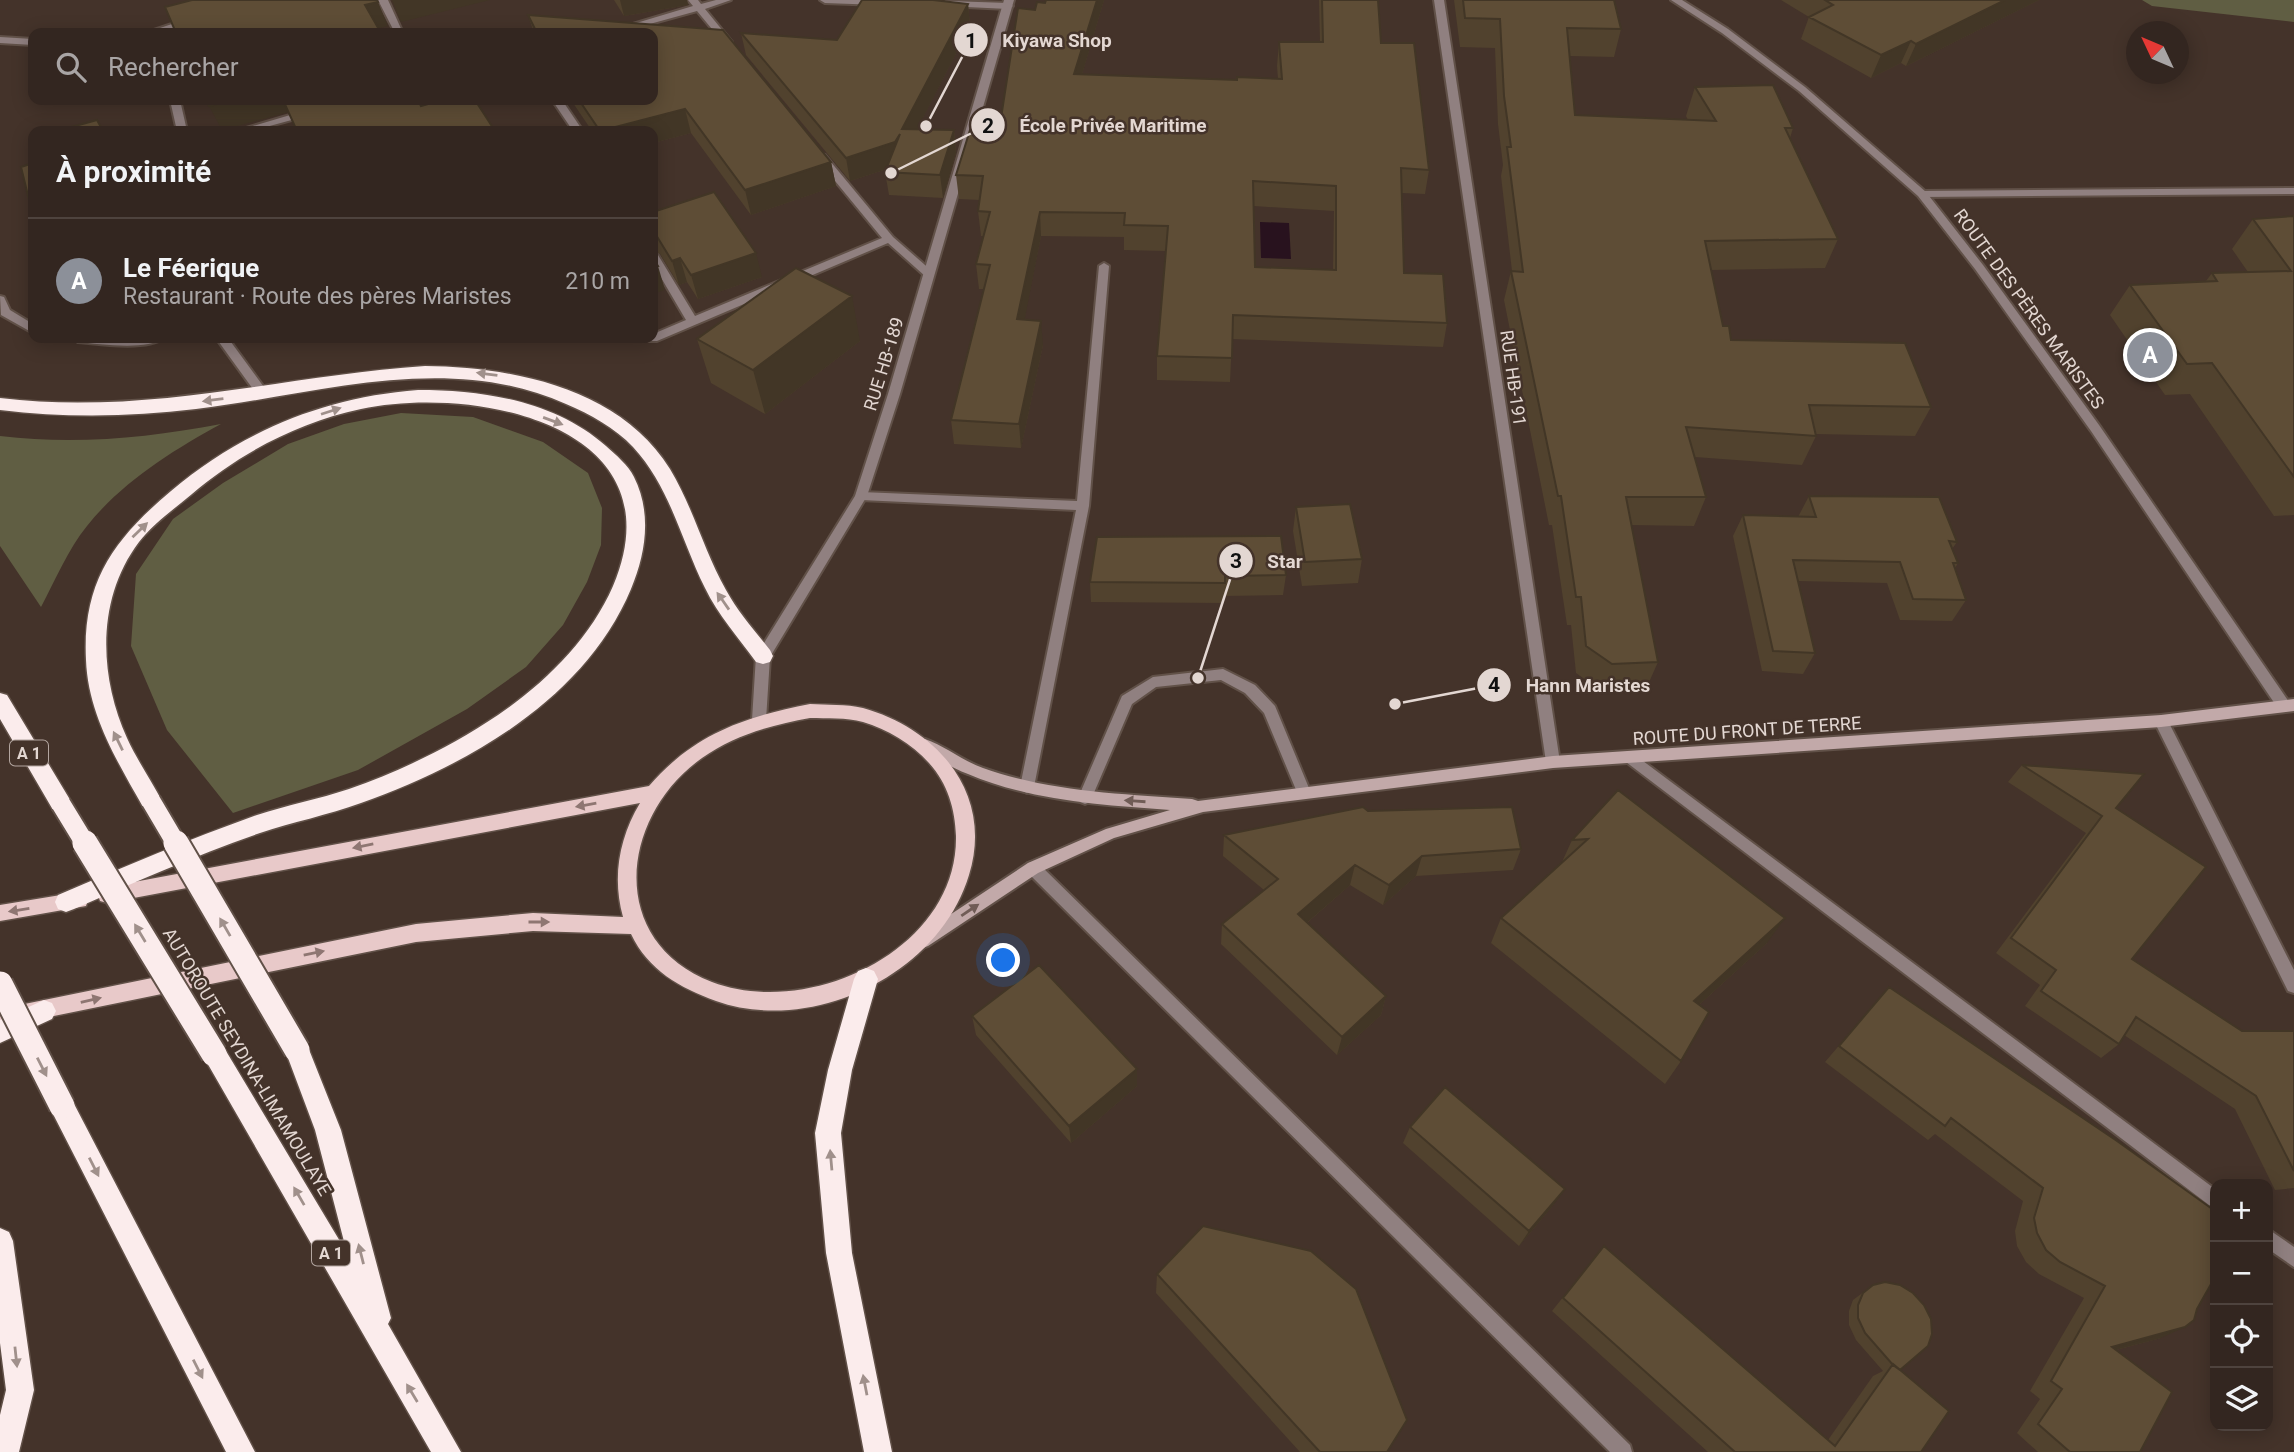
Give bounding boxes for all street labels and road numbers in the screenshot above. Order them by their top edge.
street label: ROUTE DES PÈRES MARISTES [1950,205,2109,413]
street label: RUE HB-189 [859,314,908,413]
street label: RUE HB-191 [1496,329,1531,427]
street label: ROUTE DU FRONT DE TERRE [1632,712,1862,749]
road number: A 1 [10,740,48,766]
street label: AUTOROUTE SEYDINA-LIMAMOULAYE [159,924,336,1199]
road number: A 1 [312,1240,350,1266]

